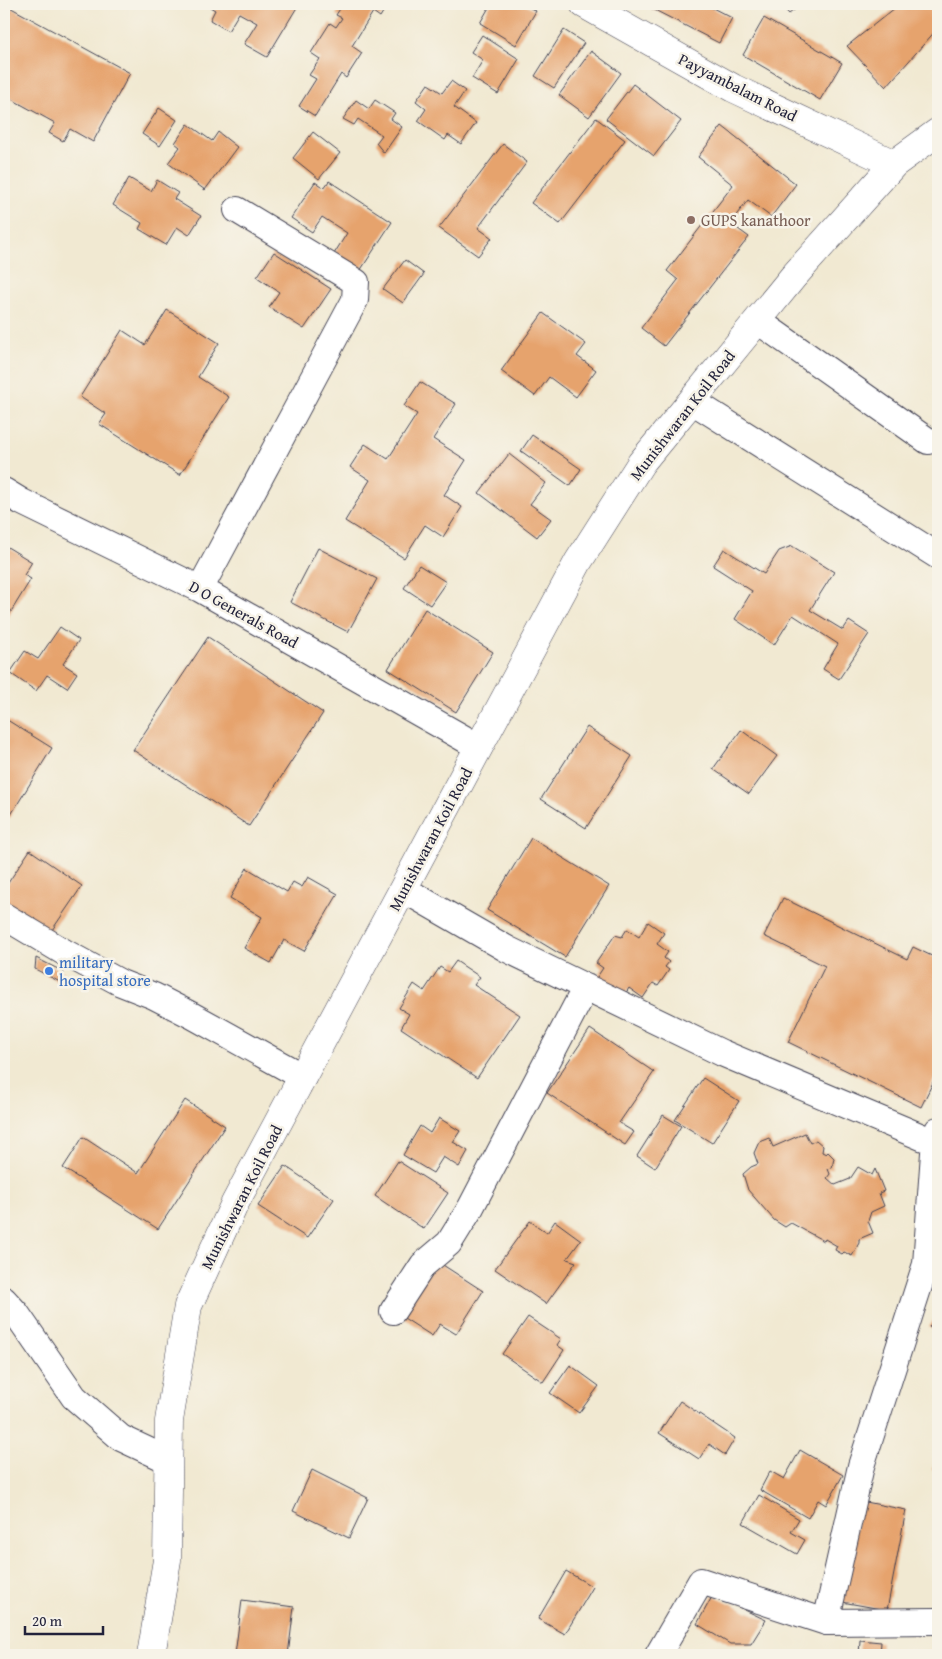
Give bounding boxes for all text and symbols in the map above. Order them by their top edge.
street label: Payyambalam Road [674,47,802,128]
place label: GUPS kanathoor [701,208,811,232]
marker: GUPS kanathoor [685,214,697,226]
street label: Munishwaran Koil Road [623,344,741,485]
street label: D O Generals Road [185,574,303,654]
street label: Munishwaran Koil Road [382,763,478,915]
place label: military hospital store [59,950,151,992]
marker: military hospital store [43,965,55,977]
street label: Munishwaran Koil Road [194,1120,288,1273]
scale bar [25,1604,102,1636]
text: 20 m [32,1610,63,1631]

